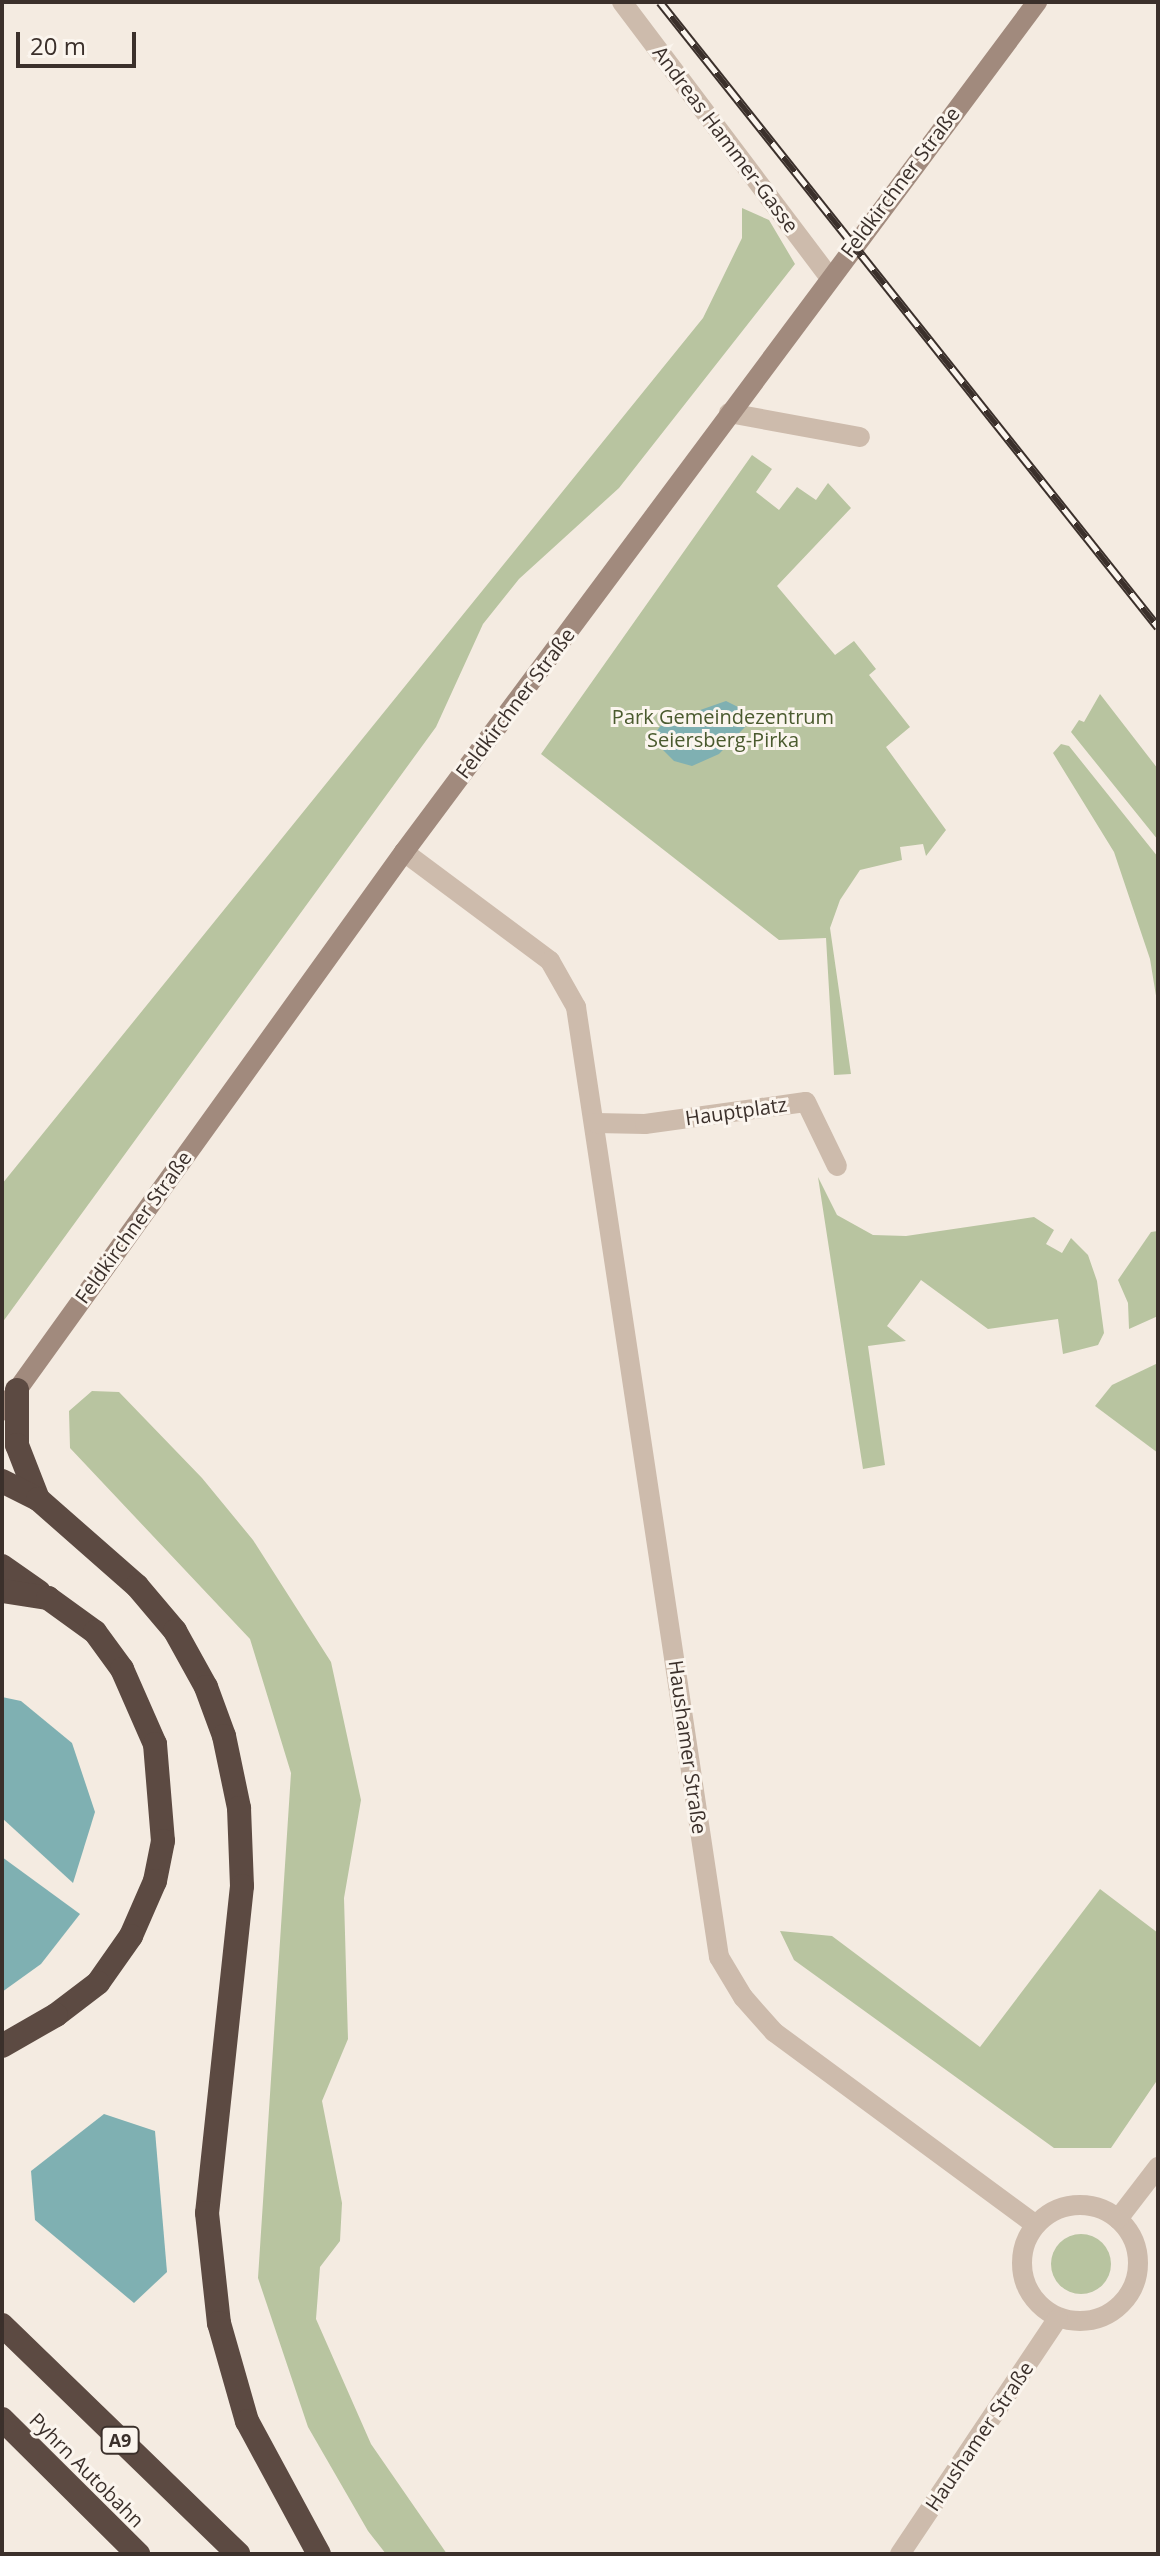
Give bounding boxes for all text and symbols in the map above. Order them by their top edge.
scale bar [20,16,140,66]
text: 20 m [30,29,86,62]
street label: Andreas Hammer-Gasse [648,41,804,237]
street label: Feldkirchner Straße [836,102,964,262]
street label: Feldkirchner Straße [451,623,579,783]
park label: Park Gemeindezentrum Seiersberg-Pirka [612,704,834,751]
street label: Hauptplatz [684,1092,788,1130]
street label: Feldkirchner Straße [70,1146,196,1308]
street label: Haushamer Straße [664,1659,712,1835]
street label: Haushamer Straße [920,2357,1038,2515]
street label: Pyhrn Autobahn [25,2408,149,2532]
road number: A9 [100,2426,140,2454]

